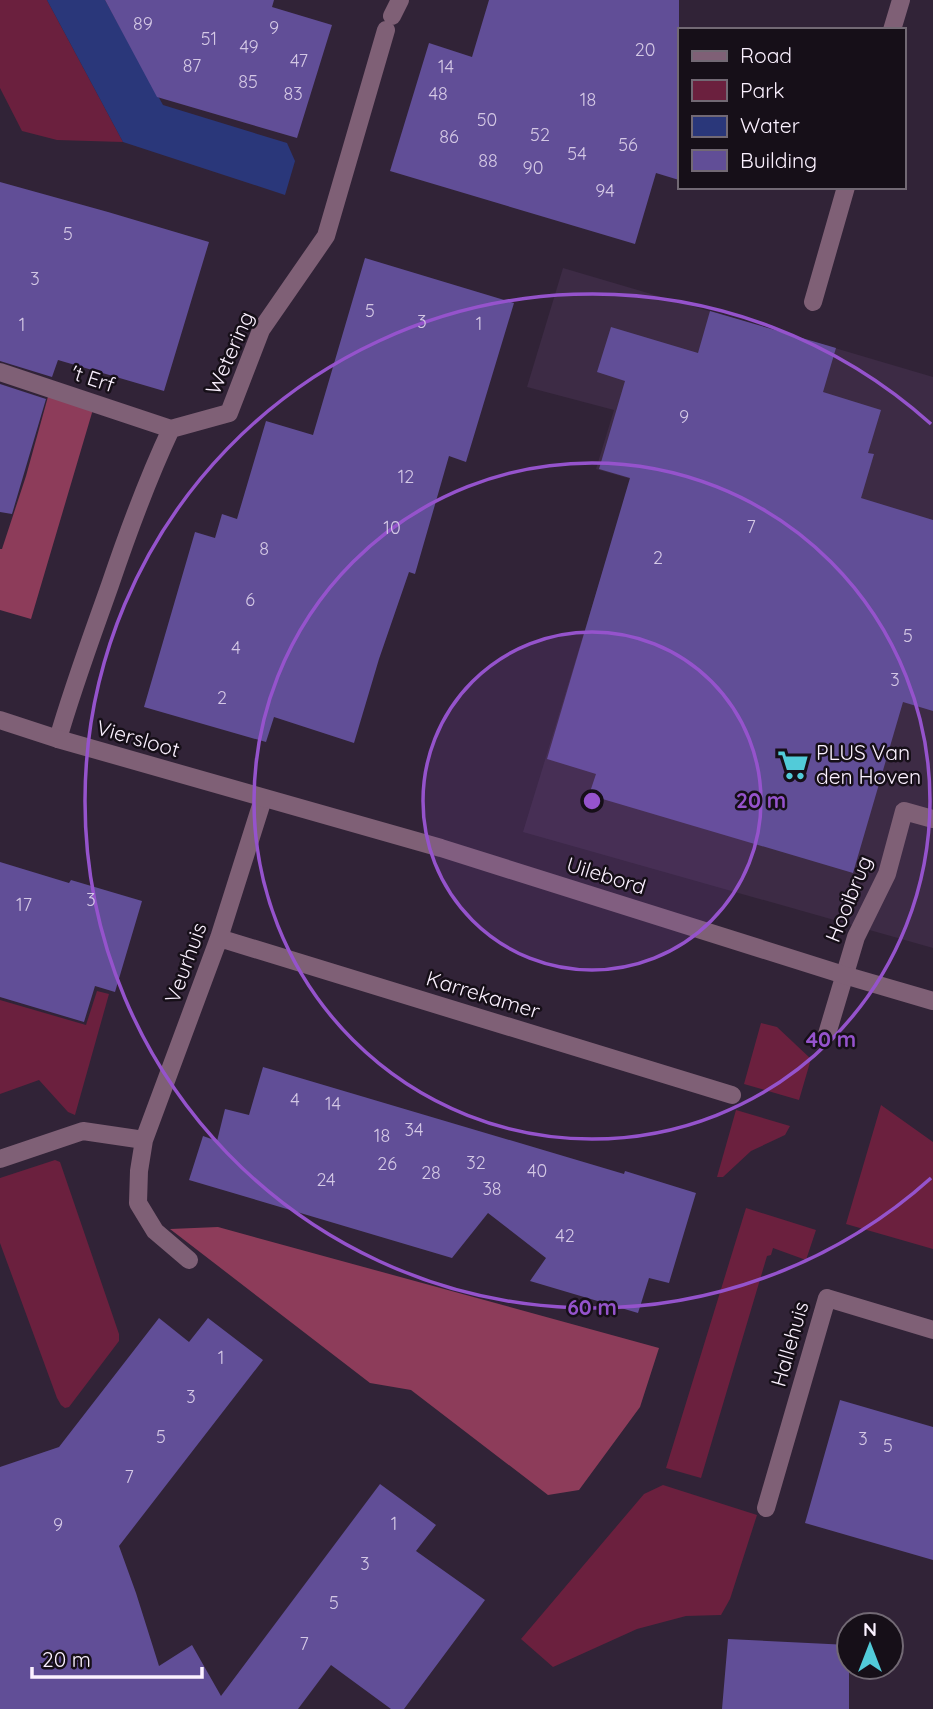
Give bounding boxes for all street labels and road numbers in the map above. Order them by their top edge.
street label: Wetering [199,307,259,398]
street label: 't Erf [68,359,119,397]
street label: Viersloot [94,714,183,762]
street label: Uilebord [563,851,649,899]
street label: Hooibrug [819,852,877,946]
street label: Veurhuis [159,919,212,1006]
street label: Karrekamer [423,964,543,1024]
street label: Hallehuis [764,1298,814,1389]

